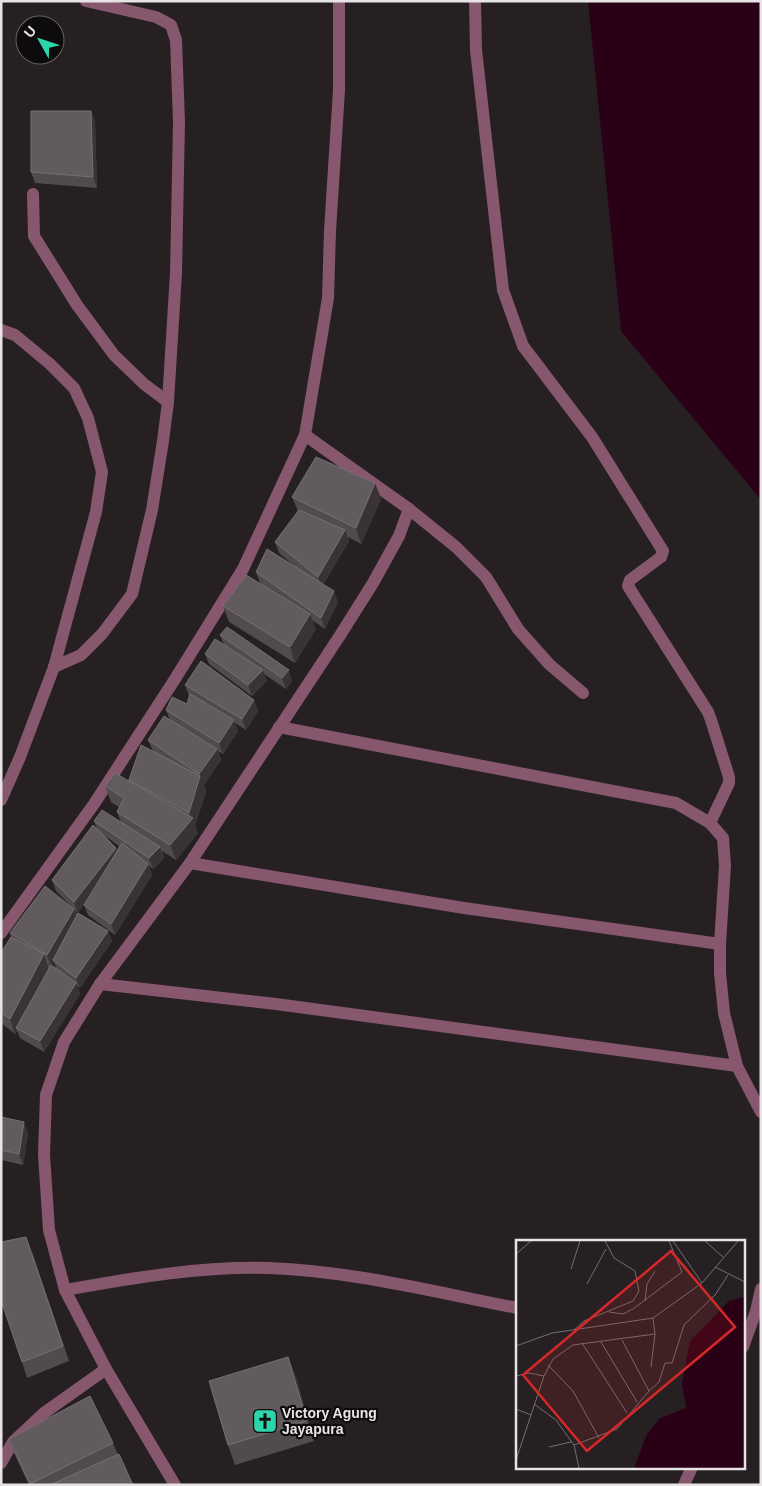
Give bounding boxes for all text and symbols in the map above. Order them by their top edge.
north arrow [15,15,65,65]
text: U [21,23,39,41]
inset map [516,1240,744,1468]
place label: Victory Agung Jayapura [282,1405,377,1437]
church icon: Victory Agung Jayapura [252,1408,278,1434]

